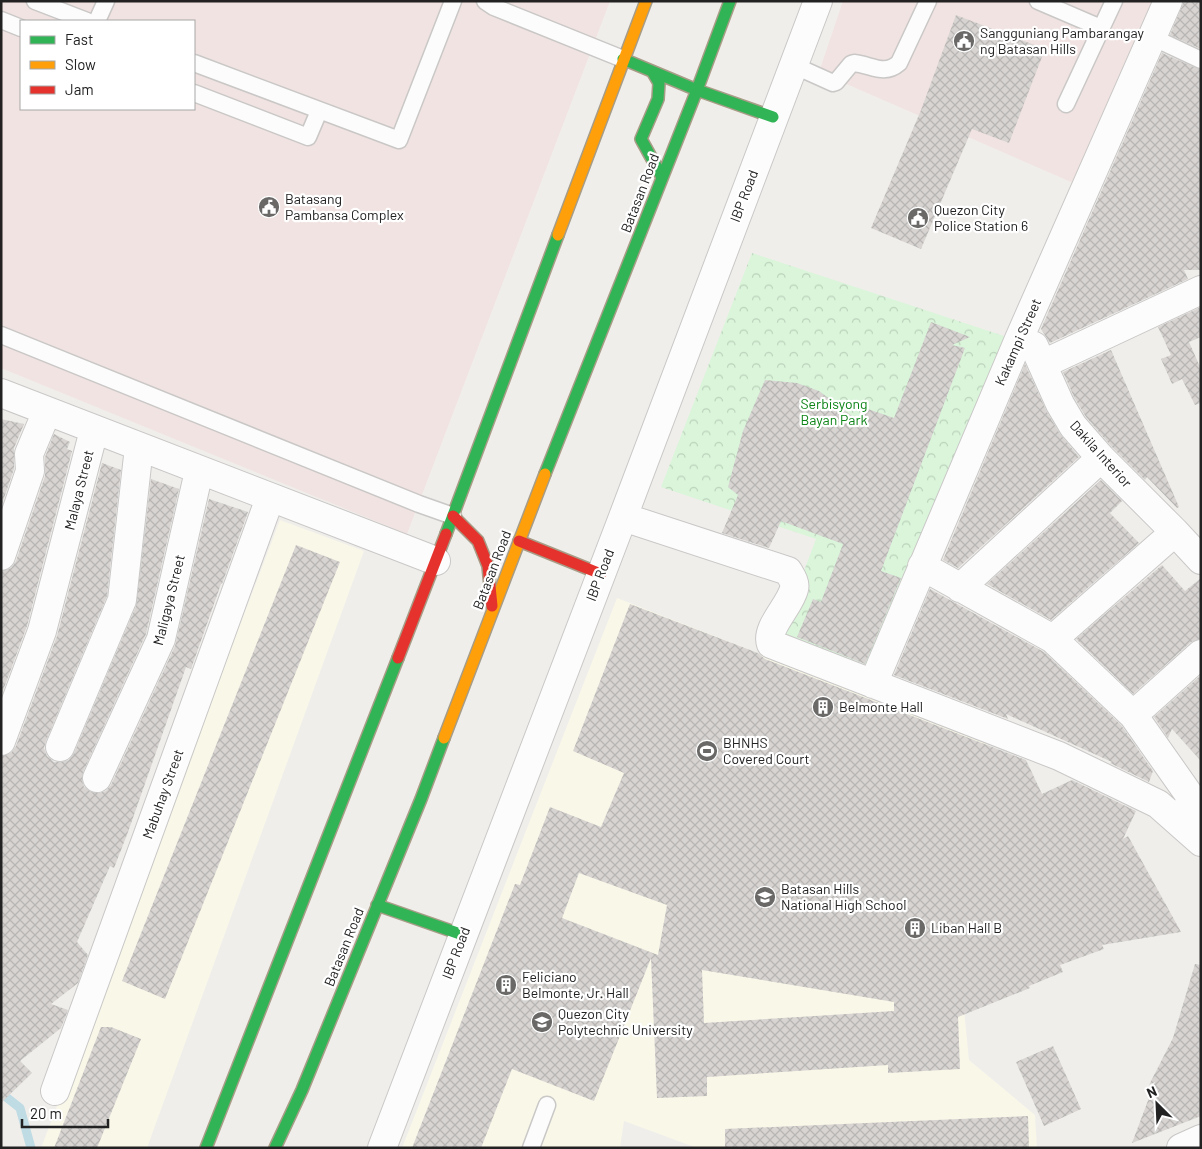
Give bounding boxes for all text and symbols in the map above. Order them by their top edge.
legend [20,20,195,110]
place label: Sangguniang Pambarangay ng Batasan Hills [980,24,1145,57]
public building icon: Sangguniang Pambarangay ng Batasan Hills [952,29,976,53]
text: Fast [65,30,93,48]
text: Slow [65,55,96,73]
text: Jam [65,80,94,98]
street label: Batasan Road [617,151,662,235]
street label: IBP Road [726,167,761,224]
place label: Batasang Pambansa Complex [285,190,404,223]
public building icon: Batasang Pambansa Complex [257,195,281,219]
place label: Quezon City Police Station 6 [934,201,1028,234]
public building icon: Quezon City Police Station 6 [906,206,930,230]
street label: Kakampi Street [991,296,1044,388]
park label: Serbisyong Bayan Park [800,395,868,428]
street label: Dakila Interior [1067,417,1136,491]
street label: Malaya Street [60,448,97,532]
street label: Batasan Road [469,528,514,612]
street label: IBP Road [582,546,617,603]
street label: Maligaya Street [149,553,188,647]
building icon: Belmonte Hall [811,695,835,719]
place label: Belmonte Hall [839,698,923,715]
place label: BHNHS Covered Court [723,734,810,767]
sports icon: BHNHS Covered Court [695,739,719,763]
street label: Mabuhay Street [138,747,187,841]
place label: Batasan Hills National High School [781,880,907,913]
school or university icon: Batasan Hills National High School [753,885,777,909]
street label: Batasan Road [320,905,367,989]
building icon: Liban Hall B [903,916,927,940]
place label: Liban Hall B [931,919,1002,936]
street label: IBP Road [438,924,473,981]
place label: Feliciano Belmonte, Jr. Hall [522,968,629,1001]
building icon: Feliciano Belmonte, Jr. Hall [494,973,518,997]
place label: Quezon City Polytechnic University [558,1005,693,1038]
school or university icon: Quezon City Polytechnic University [530,1010,554,1034]
north arrow [1132,1079,1182,1129]
text: N [1144,1082,1159,1101]
scale bar [22,1096,109,1128]
text: 20 m [30,1104,62,1122]

